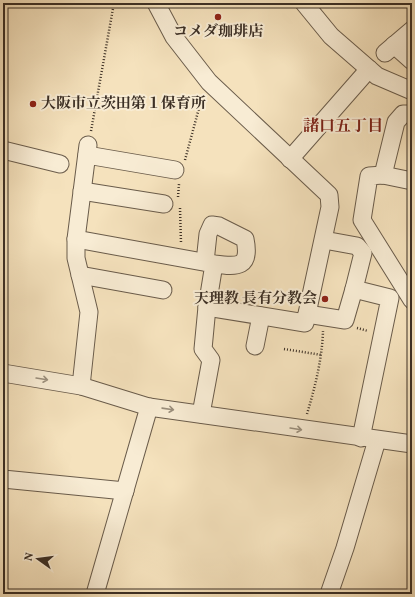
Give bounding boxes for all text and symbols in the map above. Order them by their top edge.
marker: コメダ珈琲店 [213,12,223,22]
place label: コメダ珈琲店 [173,22,263,43]
place label: 大阪市立茨田第１保育所 [41,94,206,115]
marker: 大阪市立茨田第１保育所 [28,99,38,109]
district label: 諸口五丁目 [303,116,383,138]
place label: 天理教 長有分教会 [194,289,317,310]
marker: 天理教 長有分教会 [320,294,330,304]
one-way arrow [35,375,48,383]
one-way arrow [161,406,174,414]
one-way arrow [289,425,302,433]
north arrow [18,539,58,579]
text: N [22,551,38,563]

